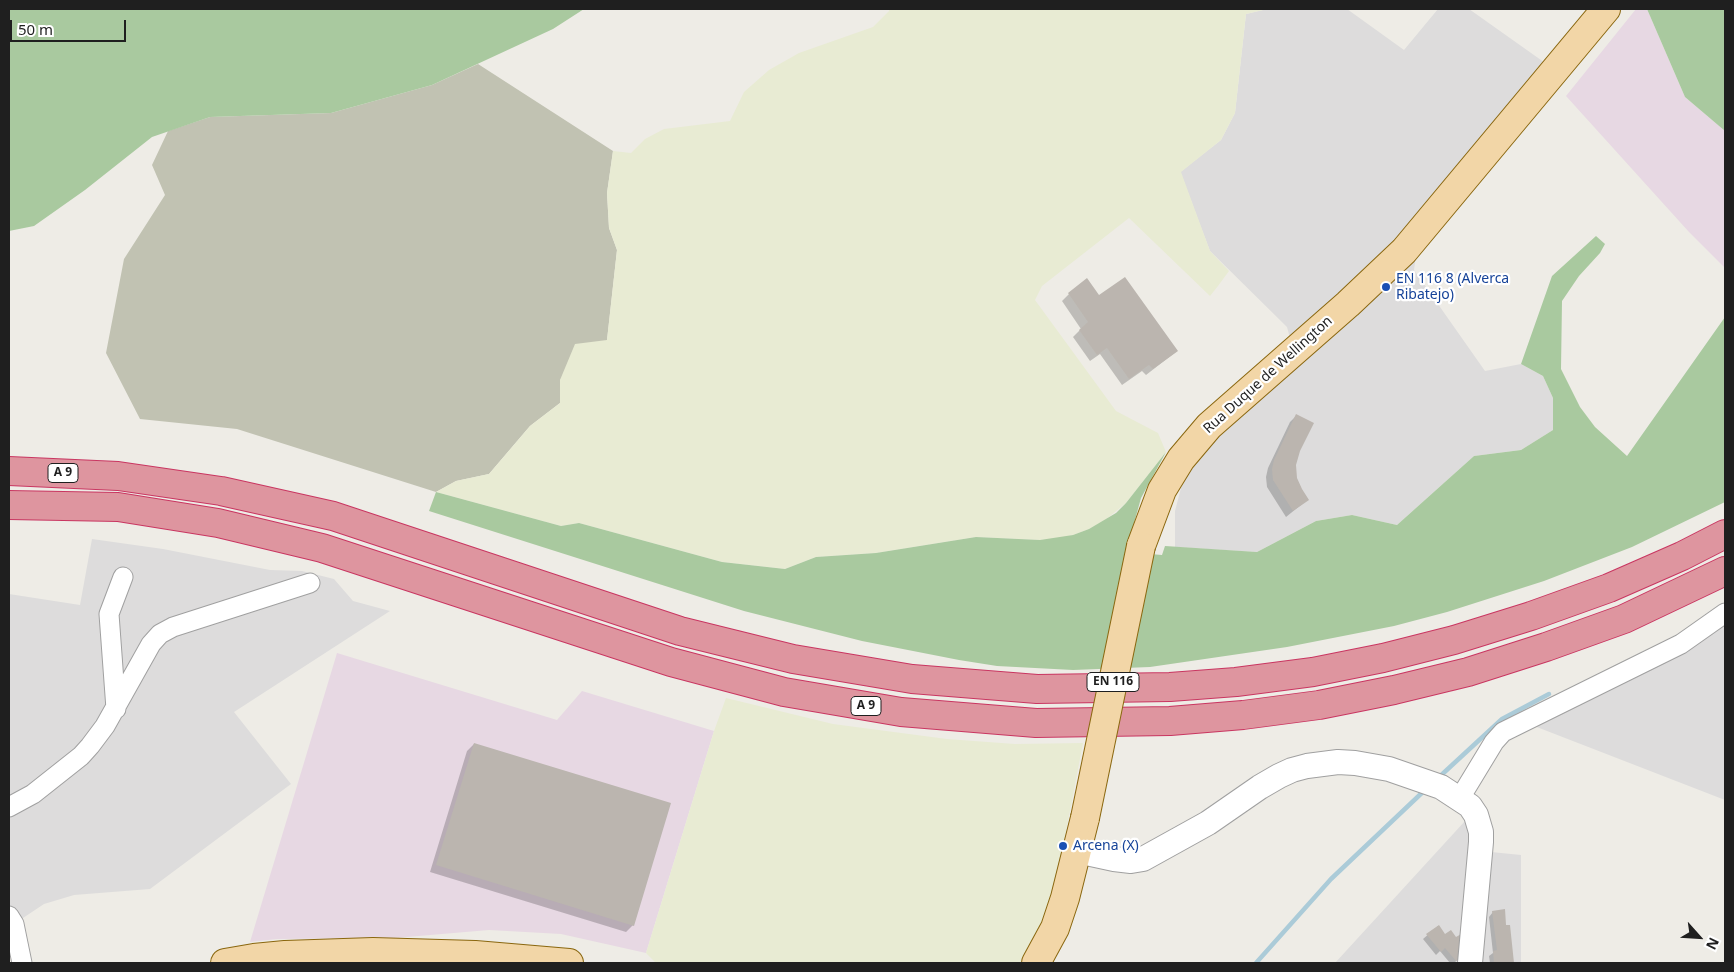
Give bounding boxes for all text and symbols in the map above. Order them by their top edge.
scale bar [12,10,129,42]
text: 50 m [18,19,53,39]
place label: EN 116 8 (Alverca Ribatejo) [1396,271,1509,304]
marker: EN 116 8 (Alverca Ribatejo) [1380,281,1392,293]
street label: Rua Duque de Wellington [1200,313,1336,437]
road number: A 9 [48,463,78,482]
road number: EN 116 [1087,672,1139,692]
road number: A 9 [851,696,881,716]
place label: Arcena (X) [1073,838,1139,854]
marker: Arcena (X) [1057,840,1069,852]
north arrow [1674,912,1724,962]
text: N [1702,935,1724,953]

